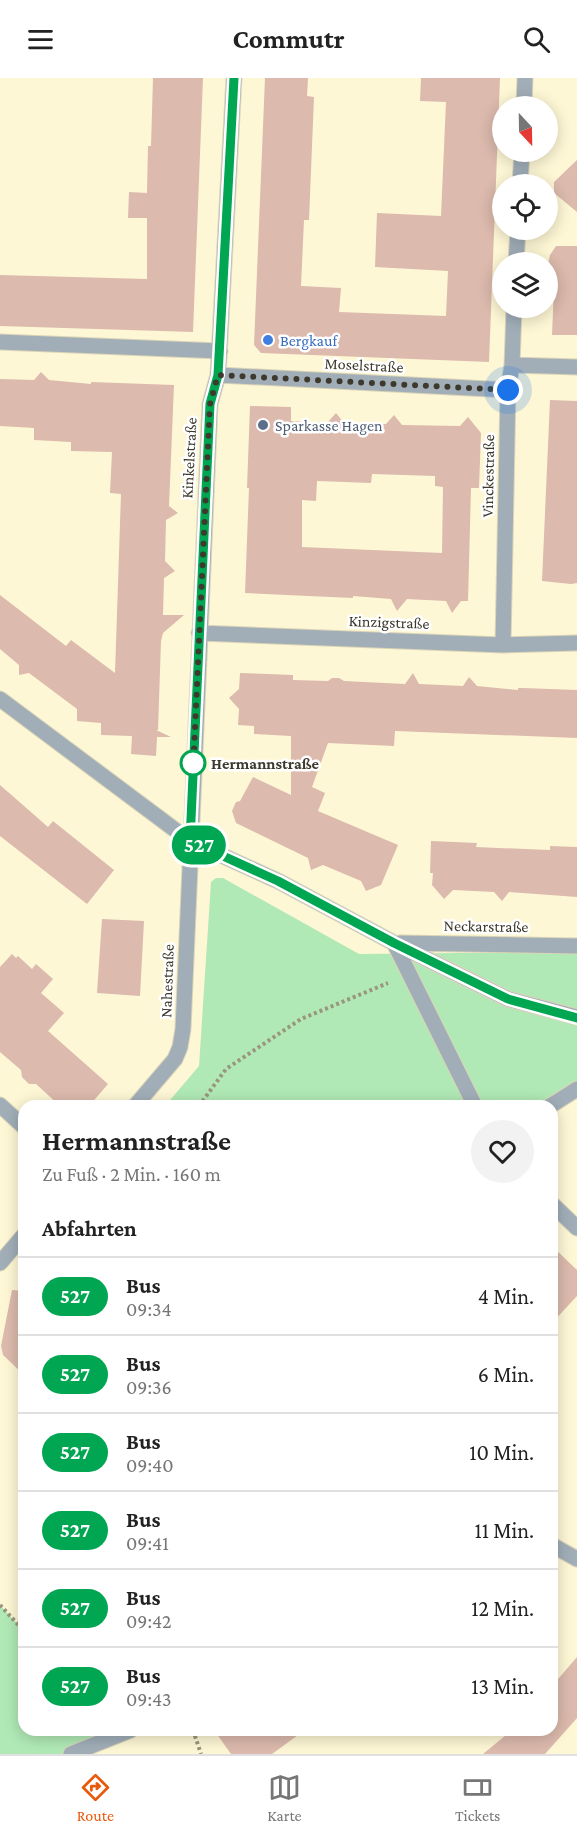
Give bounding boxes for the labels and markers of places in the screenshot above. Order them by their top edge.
place label: Bergkauf [280,332,338,350]
marker: Bergkauf [261,333,275,347]
place label: Sparkasse Hagen [275,417,383,435]
marker: Sparkasse Hagen [256,418,270,432]
marker: Hermannstraße [180,750,206,776]
place label: Hermannstraße [211,755,320,772]

